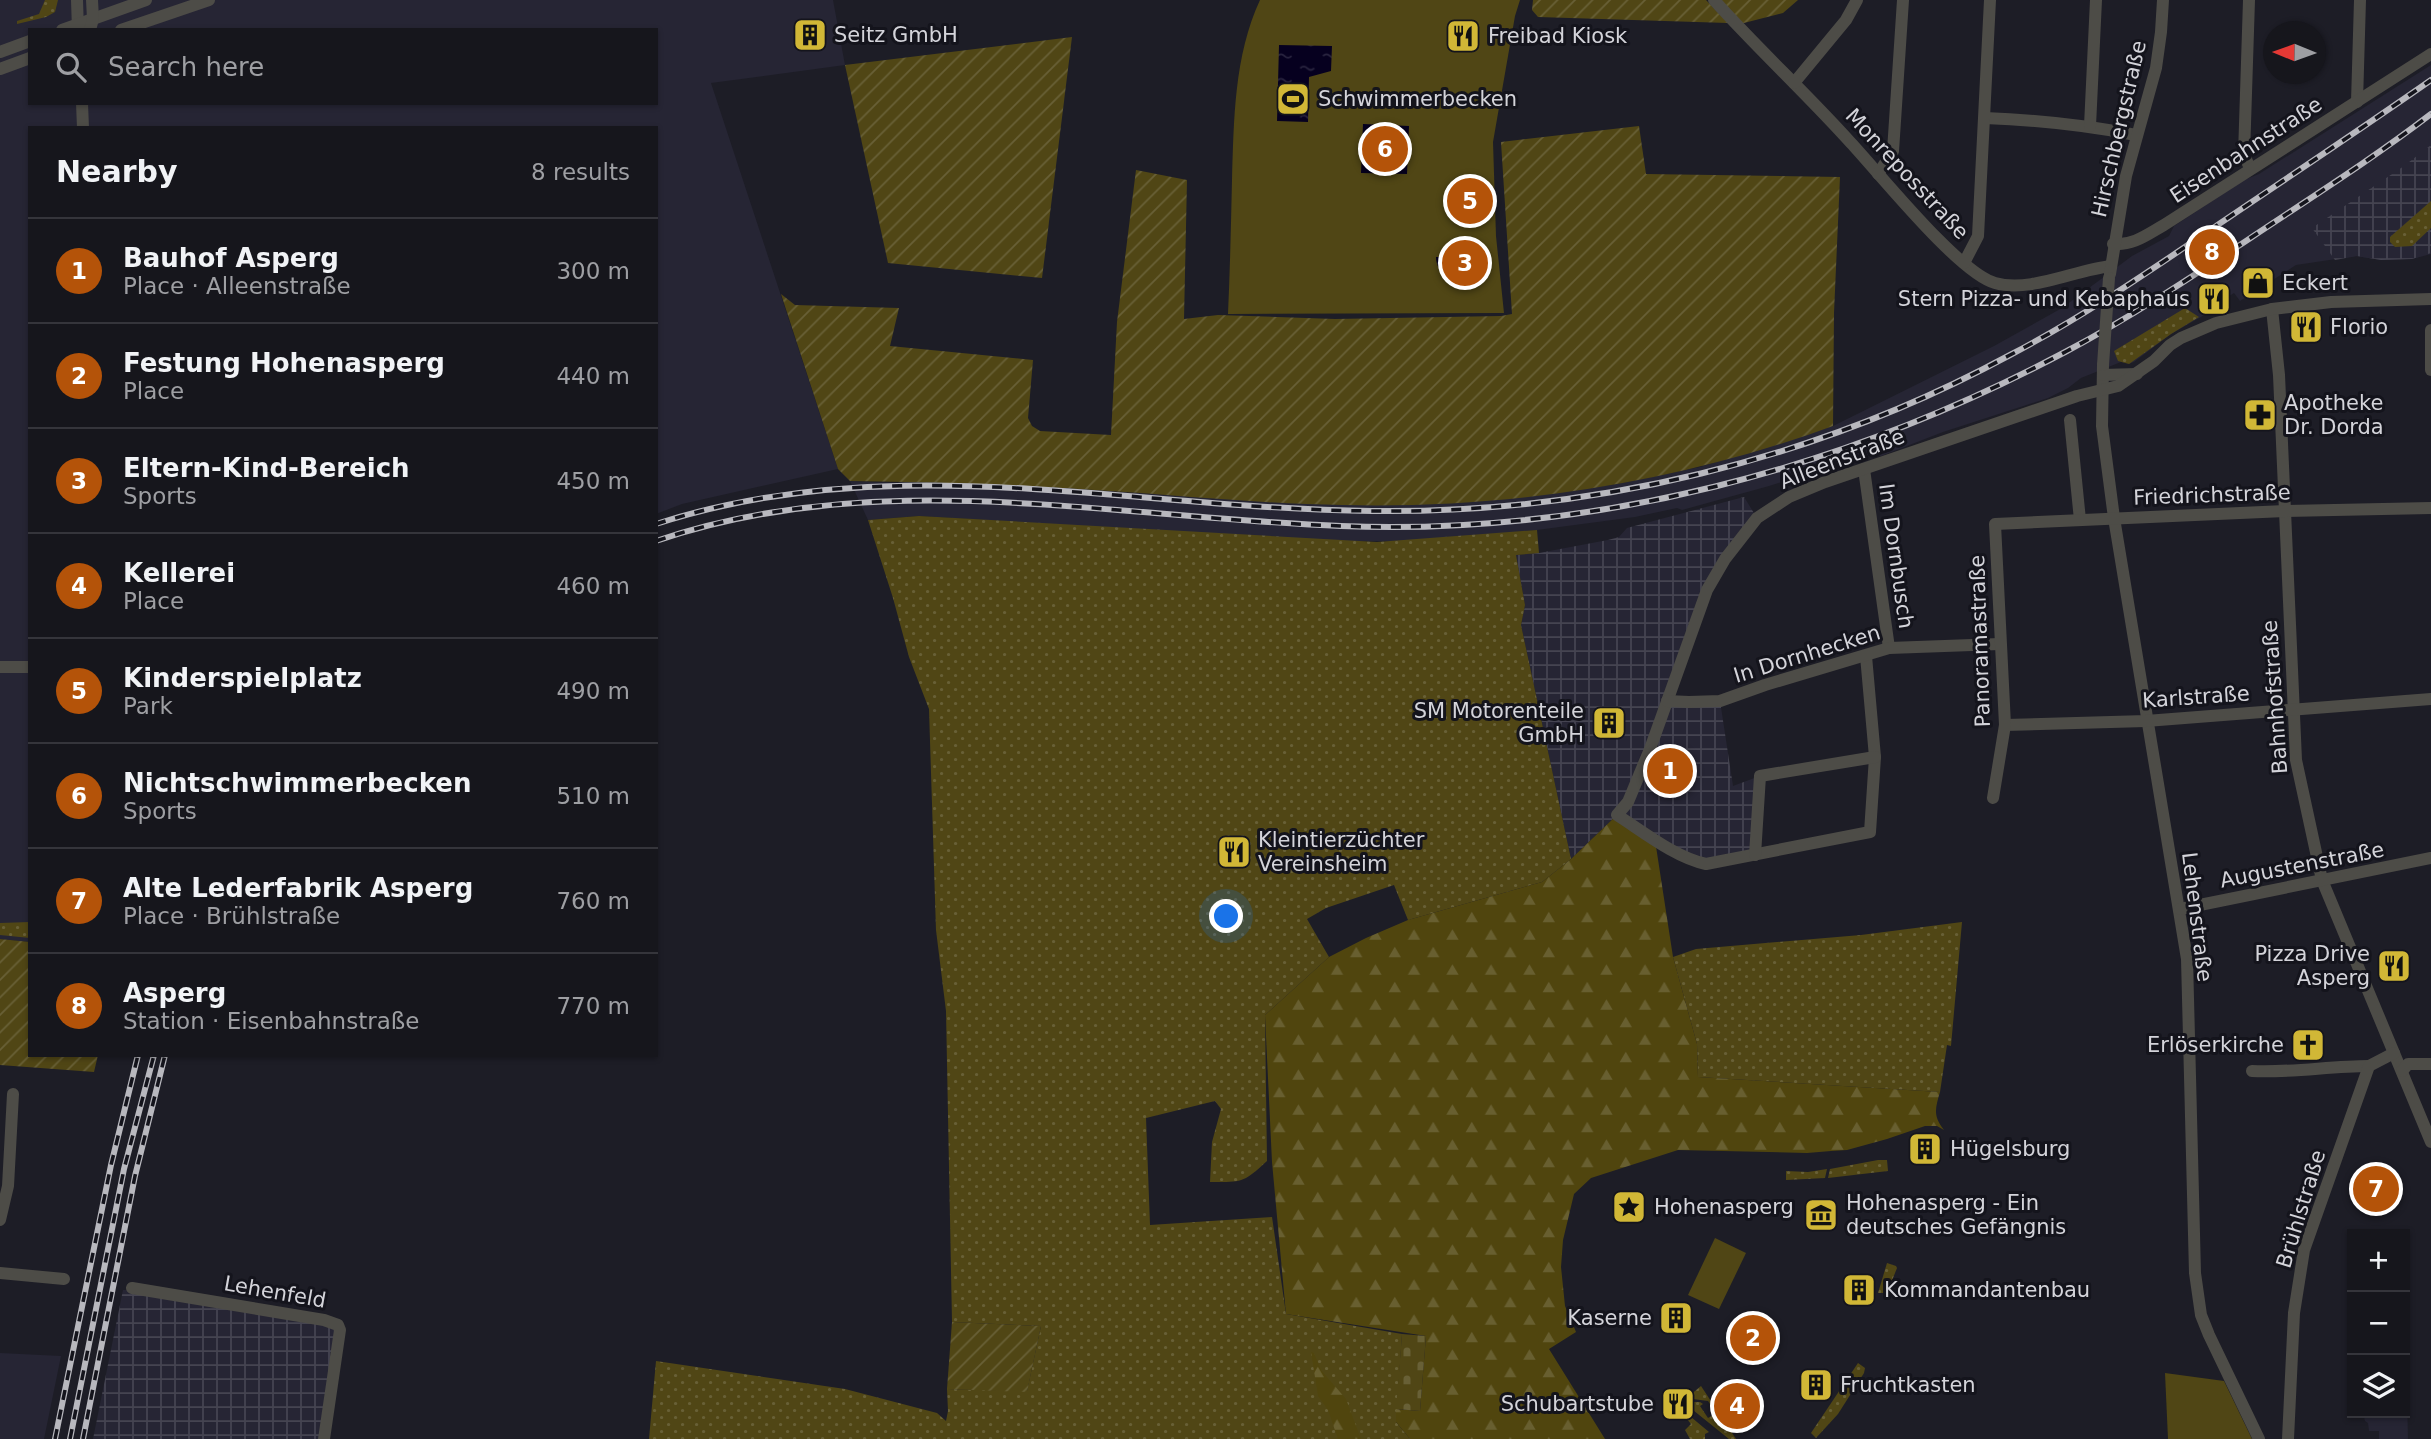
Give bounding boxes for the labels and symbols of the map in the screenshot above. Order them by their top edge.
building icon: Seitz GmbH [791,16,829,54]
restaurant icon: Freibad Kiosk [1444,17,1482,55]
north arrow [2263,21,2326,84]
place label: Seitz GmbH [834,23,958,47]
place label: Freibad Kiosk [1488,24,1628,48]
street label: Hirschbergstraße [2087,38,2151,220]
sports icon: Schwimmerbecken [1274,80,1312,118]
place label: Schwimmerbecken [1318,87,1517,111]
street label: Eisenbahnstraße [2166,92,2326,208]
street label: Monreposstraße [1840,104,1974,244]
pin: 6 [1362,123,1408,175]
pin: 5 [1447,175,1493,227]
pin: 8 [2189,226,2235,278]
pin: 3 [1442,237,1488,289]
shop icon: Eckert [2239,264,2277,302]
place label: Eckert [2282,271,2348,295]
restaurant icon: Stern Pizza- und Kebaphaus [2195,280,2233,318]
place label: Stern Pizza- und Kebaphaus [1898,287,2190,311]
restaurant icon: Florio [2287,308,2325,346]
place label: Florio [2330,315,2388,339]
place label: Apotheke Dr. Dorda [2284,391,2384,439]
pharmacy icon: Apotheke Dr. Dorda [2241,396,2279,434]
street label: Alleenstraße [1776,424,1908,494]
street label: Friedrichstraße [2133,480,2291,510]
street label: Im Dornbusch [1874,482,1918,630]
street label: Panoramastraße [1965,554,1995,728]
street label: Bahnhofstraße [2258,619,2292,775]
street label: In Dornhecken [1731,620,1883,688]
street label: Karlstraße [2142,681,2250,713]
place label: SM Motorenteile GmbH [1414,699,1584,747]
building icon: SM Motorenteile GmbH [1590,704,1628,742]
pin: 1 [1647,745,1693,797]
place label: Kleintierzüchter Vereinsheim [1258,828,1425,876]
restaurant icon: Kleintierzüchter Vereinsheim [1215,833,1253,871]
street label: Augustenstraße [2218,837,2386,893]
street label: Lehenstraße [2177,851,2217,983]
your location [1209,899,1243,933]
place label: Pizza Drive Asperg [2254,942,2370,990]
restaurant icon: Pizza Drive Asperg [2375,947,2413,985]
church icon: Erlöserkirche [2289,1026,2327,1064]
place label: Erlöserkirche [2147,1033,2284,1057]
building icon: Hügelsburg [1906,1130,1944,1168]
place label: Hügelsburg [1950,1137,2070,1161]
street label: Brühlstraße [2272,1147,2330,1271]
pin: 7 [2353,1163,2399,1215]
place icon: Hohenasperg [1610,1188,1648,1226]
place label: Hohenasperg - Ein deutsches Gefängnis [1846,1191,2066,1239]
place label: Hohenasperg [1654,1195,1794,1219]
museum icon: Hohenasperg - Ein deutsches Gefängnis [1802,1196,1840,1234]
street label: Lehenfeld [222,1271,328,1313]
building icon: Kommandantenbau [1840,1271,1878,1309]
place label: Kommandantenbau [1884,1278,2090,1302]
building icon: Kaserne [1657,1299,1695,1337]
place label: Kaserne [1567,1306,1652,1330]
pin: 2 [1730,1312,1776,1364]
building icon: Fruchtkasten [1797,1366,1835,1404]
place label: Fruchtkasten [1840,1373,1976,1397]
pin: 4 [1714,1380,1760,1432]
restaurant icon: Schubartstube [1659,1385,1697,1423]
place label: Schubartstube [1501,1392,1654,1416]

